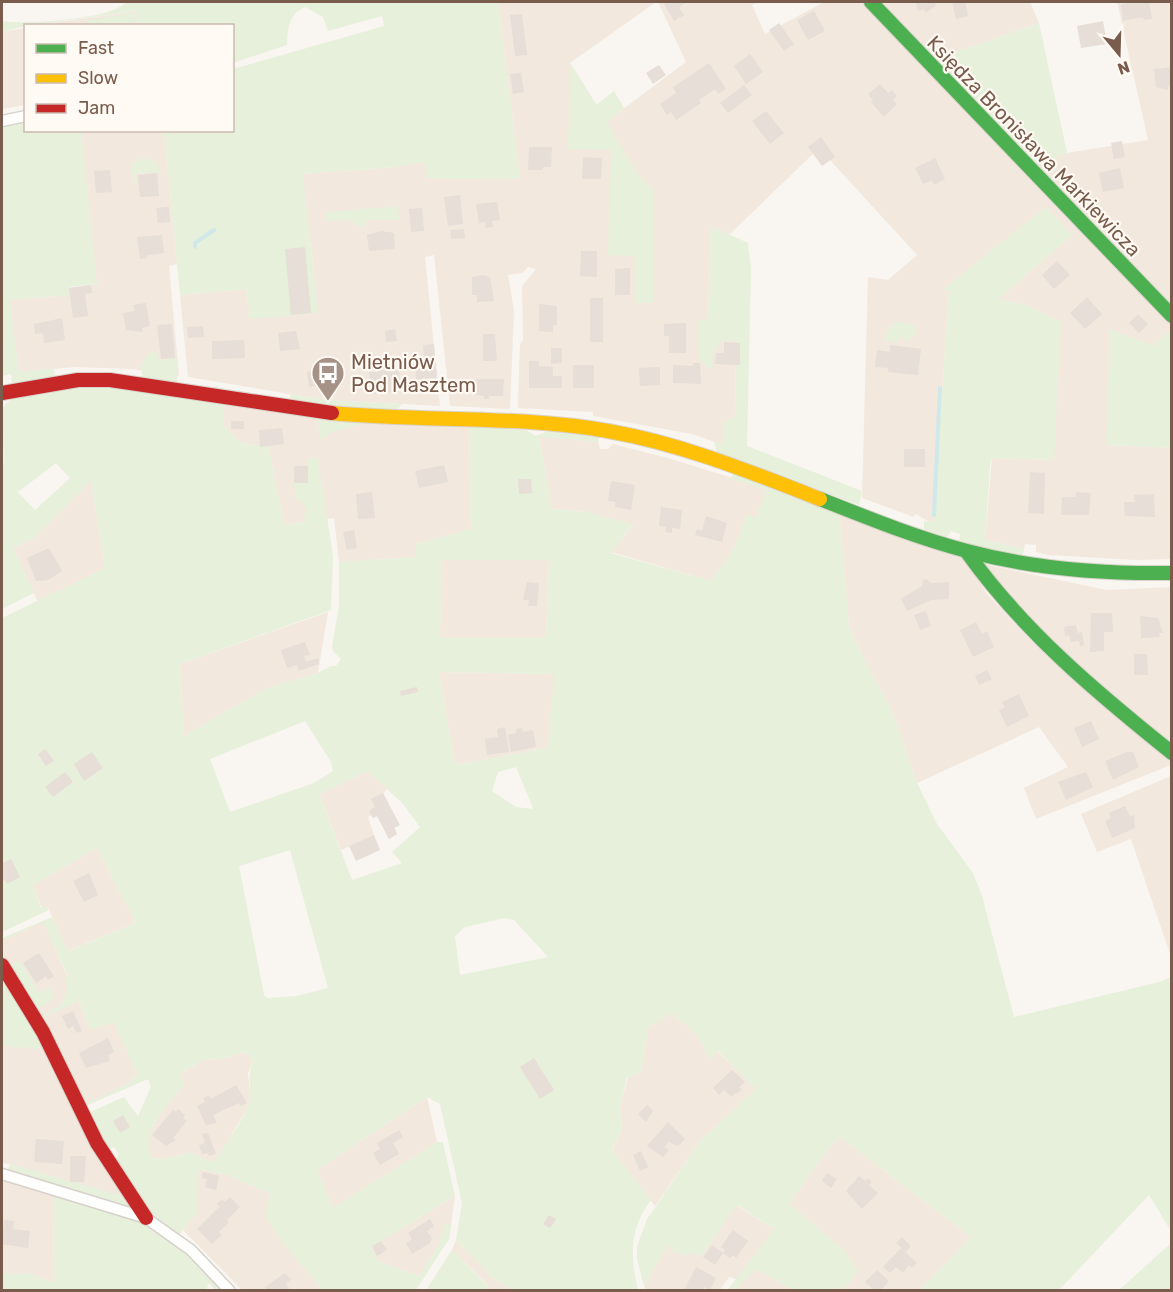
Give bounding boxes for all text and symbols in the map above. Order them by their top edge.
legend [24,24,234,132]
north arrow [1089,24,1149,84]
street label: Księdza Bronisława Markiewicza [922,31,1146,261]
text: Fast [78,37,114,59]
text: N [1115,57,1132,79]
text: Slow [78,67,118,89]
text: Jam [78,97,115,119]
place label: Mietniów Pod Masztem [351,350,476,397]
bus stop icon: Mietniów Pod Masztem [310,355,346,402]

